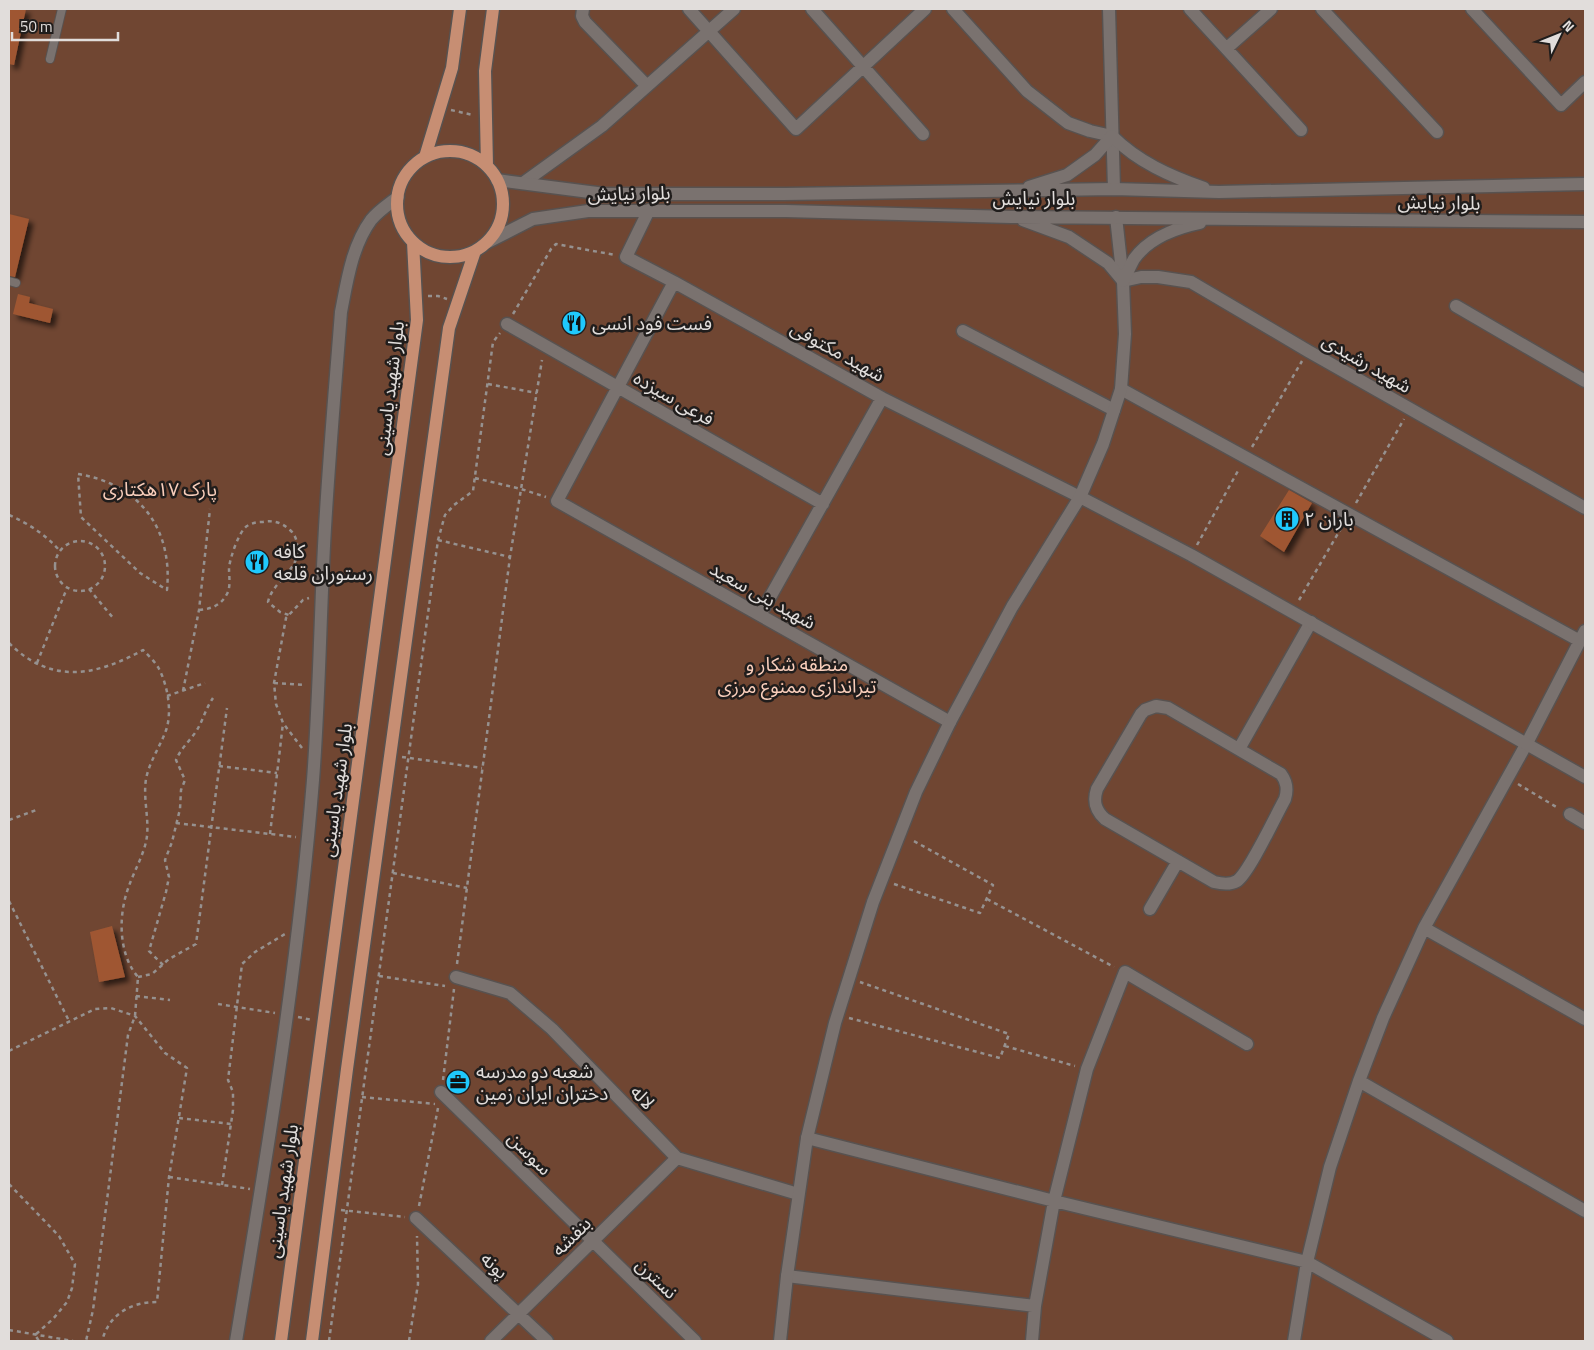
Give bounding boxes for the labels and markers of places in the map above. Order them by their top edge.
place label: فست فود انسی [592,308,712,337]
restaurant icon: فست فود انسی [561,310,587,336]
place label: باران ۲ [1304,504,1354,533]
building icon: باران ۲ [1274,506,1300,532]
place label: کافه رستوران قلعه [274,536,373,587]
restaurant icon: کافه رستوران قلعه [244,549,270,575]
place label: شعبه دو مدرسه دختران ایران زمین [476,1056,608,1107]
office icon: شعبه دو مدرسه دختران ایران زمین [445,1069,471,1095]

